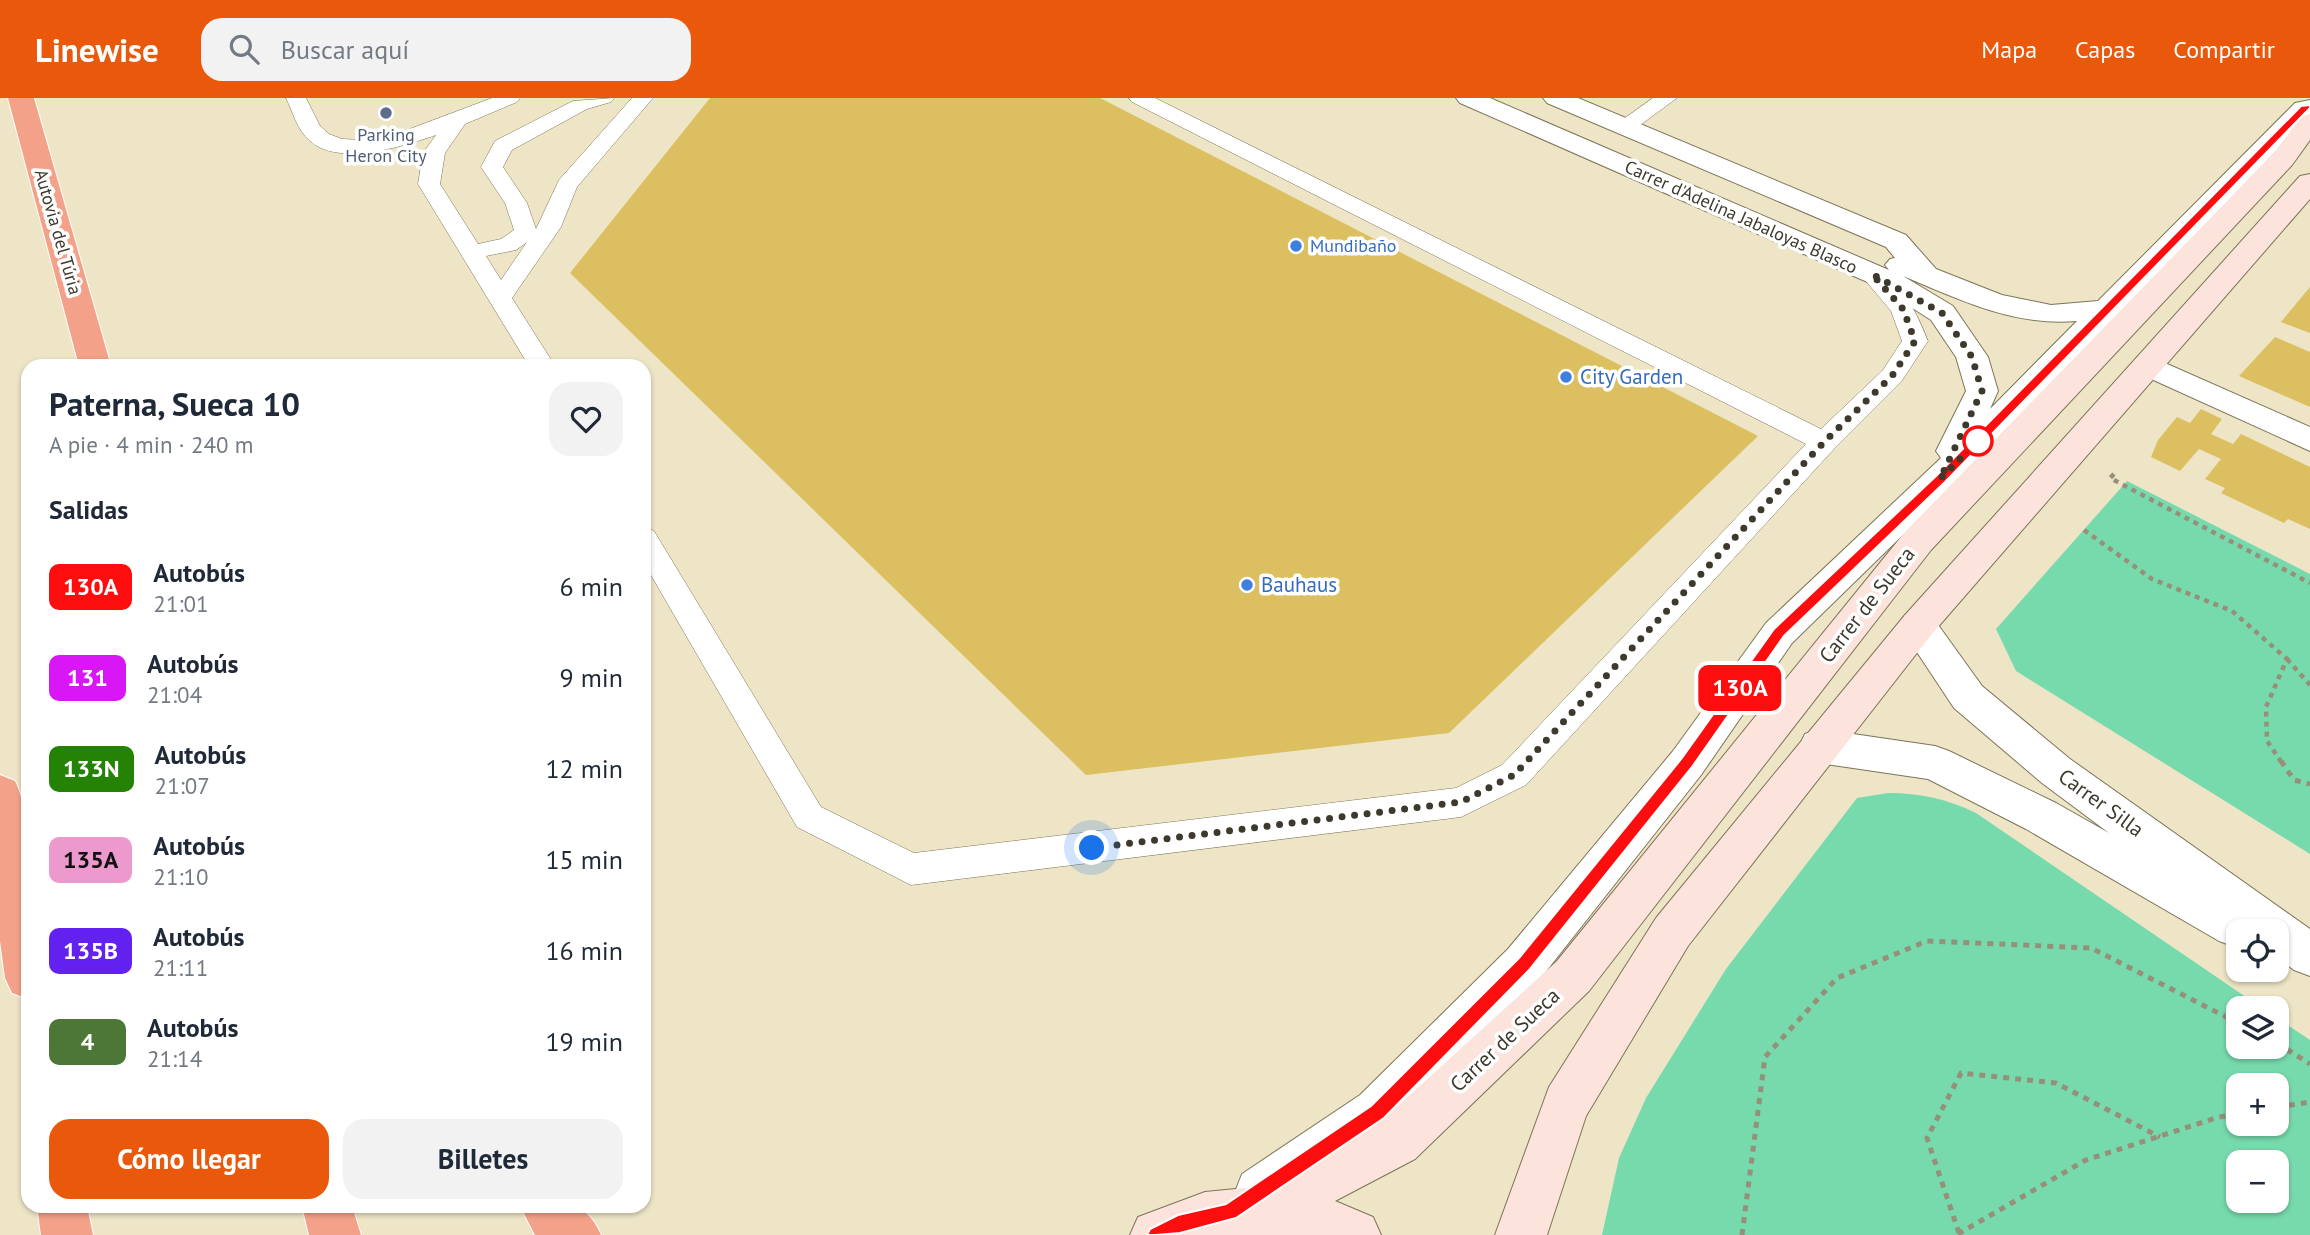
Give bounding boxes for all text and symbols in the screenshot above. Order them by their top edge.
search box [201,18,691,81]
text: Linewise [35,28,159,71]
icon: search [225,30,263,68]
text: Buscar aquí [281,33,409,66]
text: Mapa [1981,34,2037,65]
text: Capas [2075,34,2135,65]
text: Compartir [2173,34,2275,65]
marker: Parking Heron City [378,105,394,121]
place label: Parking Heron City [345,123,427,167]
street label: Carrer d'Adelina Jabaloyas Blasco [1621,155,1861,278]
street label: Autovia del Túria [30,167,87,297]
place label: Mundibaño [1310,234,1396,257]
marker: Mundibaño [1288,238,1304,254]
place label: City Garden [1580,363,1683,390]
marker: City Garden [1558,369,1574,385]
text: Paterna, Sueca 10 [49,382,300,425]
button: heart [549,382,623,456]
unlabelled marker [1963,426,1993,456]
text: A pie · 4 min · 240 m [49,430,253,459]
text: Salidas [49,493,128,526]
street label: Carrer de Sueca [1813,541,1920,668]
text: Autobús [153,556,245,589]
text: 6 min [560,570,623,603]
text: 130A [63,571,118,602]
place label: Bauhaus [1261,571,1337,598]
marker: Bauhaus [1239,577,1255,593]
text: 21:01 [153,589,209,618]
text: Autobús [147,647,239,680]
text: 9 min [560,661,623,694]
text: 131 [67,662,108,693]
line badge: 130A [1691,665,1789,711]
text: 130A [1712,672,1768,703]
text: 21:04 [147,680,202,709]
text: Autobús [155,738,246,771]
text: 12 min [545,752,623,785]
text: 133N [63,753,120,784]
street label: Carrer Silla [2053,763,2149,843]
text: 21:07 [155,771,210,800]
text: Autobús [153,829,245,862]
your location [1074,830,1109,865]
text: 15 min [545,843,623,876]
text: 135A [63,844,118,875]
text: 21:10 [153,862,209,891]
map controls [2226,919,2289,1213]
button: locate [2226,919,2289,982]
text: Autobús [153,920,245,953]
text: 16 min [545,934,623,967]
text: 135B [63,935,118,966]
text: 21:11 [153,953,208,982]
street label: Carrer de Sueca [1444,982,1565,1097]
button: layers [2226,996,2289,1059]
text: Autobús [147,1011,239,1044]
text: 19 min [545,1025,623,1058]
text: 4 [81,1026,94,1057]
text: 21:14 [147,1044,202,1073]
button: + [2226,1073,2289,1136]
button: Cómo llegar [49,1119,329,1199]
button: Billetes [343,1119,623,1199]
button: − [2226,1150,2289,1213]

